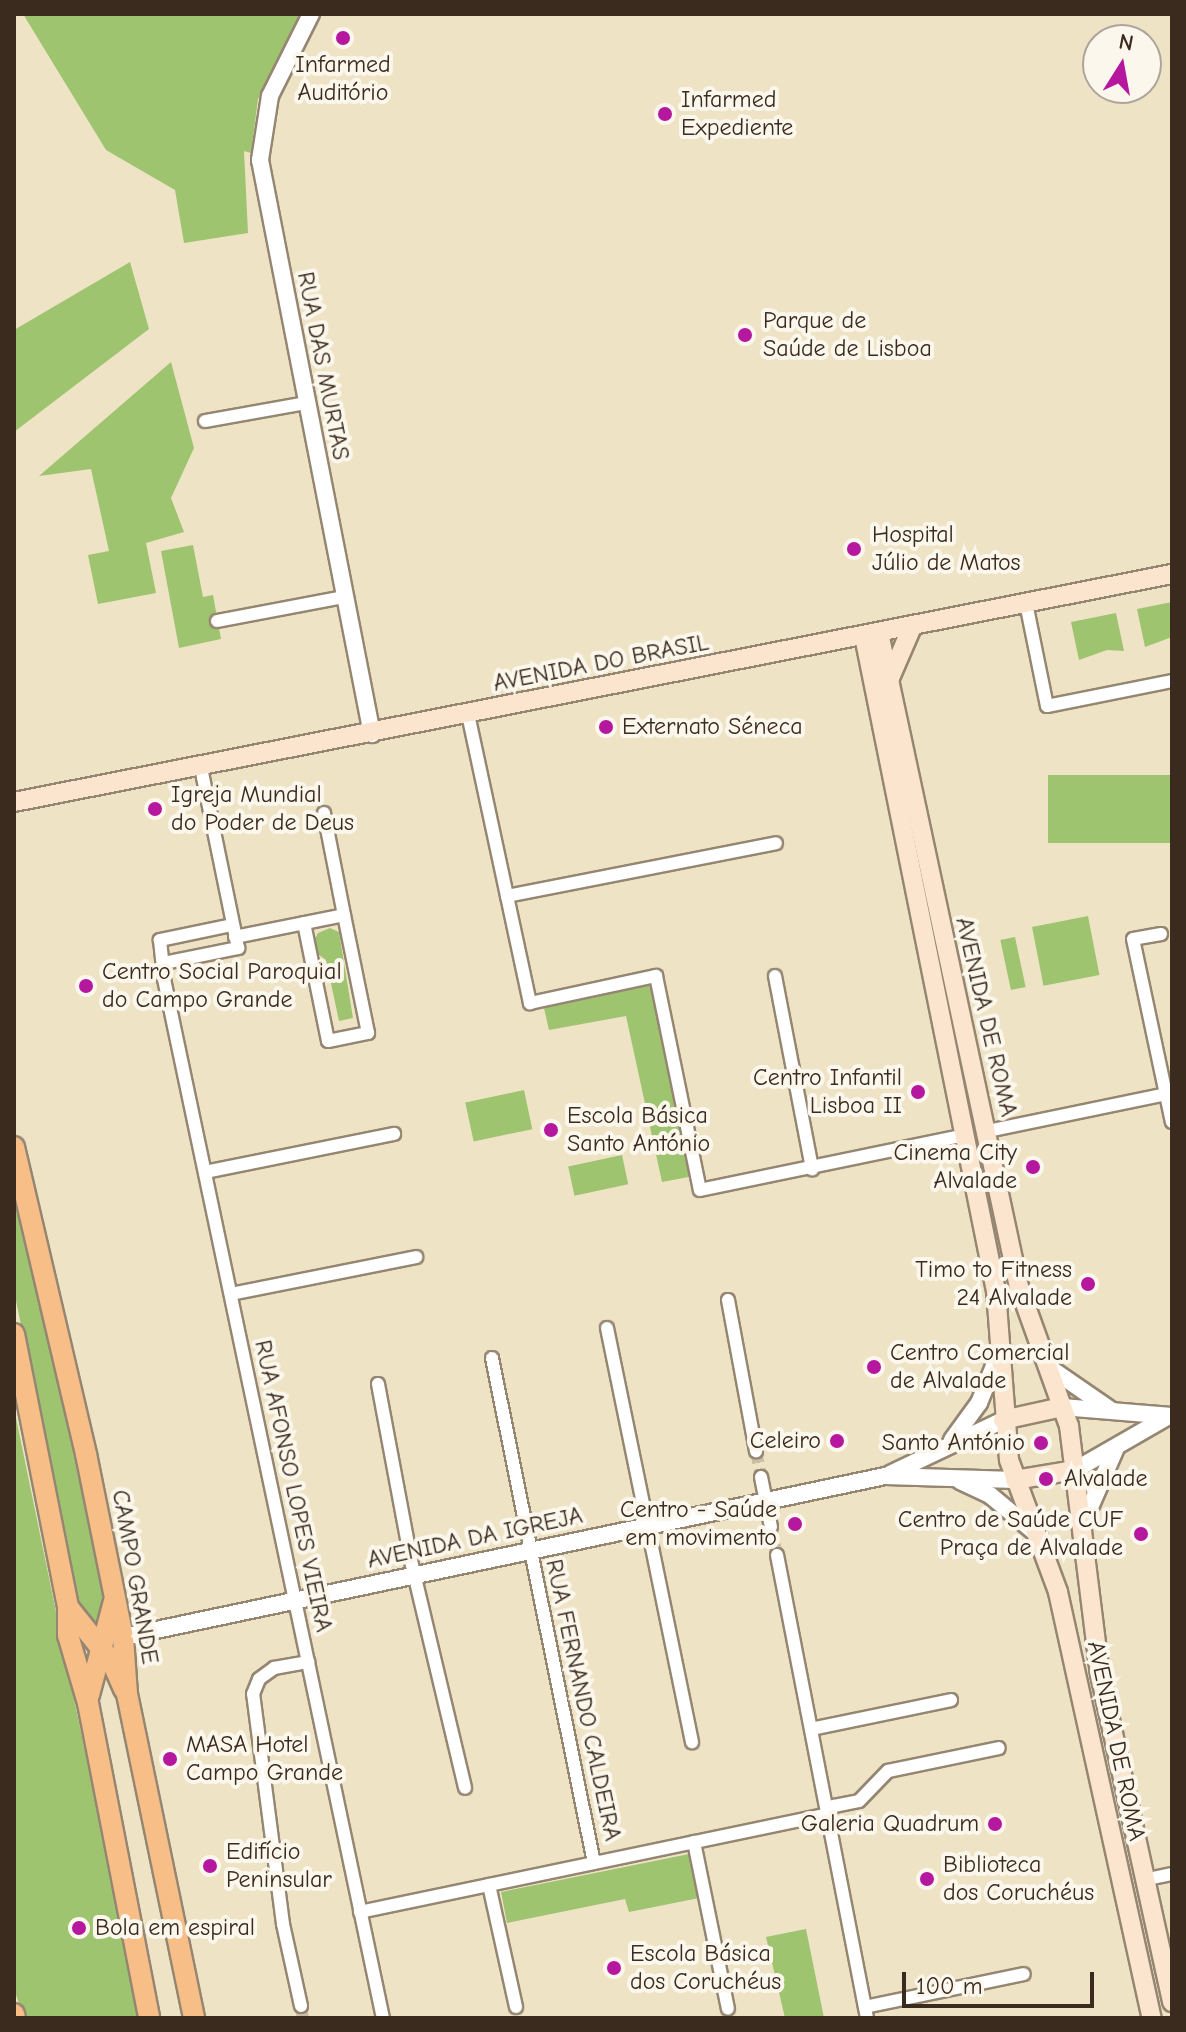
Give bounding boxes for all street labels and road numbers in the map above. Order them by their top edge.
street label: RUA DAS MURTAS [291,269,355,463]
street label: AVENIDA DO BRASIL [491,628,711,698]
street label: AVENIDA DE ROMA [949,914,1023,1120]
street label: RUA AFONSO LOPES VIEIRA [248,1337,338,1635]
street label: CAMPO GRANDE [105,1488,165,1666]
street label: AVENIDA DA IGREJA [365,1501,585,1575]
street label: RUA FERNANDO CALDEIRA [539,1557,627,1843]
street label: AVENIDA DE ROMA [1081,1638,1151,1844]

